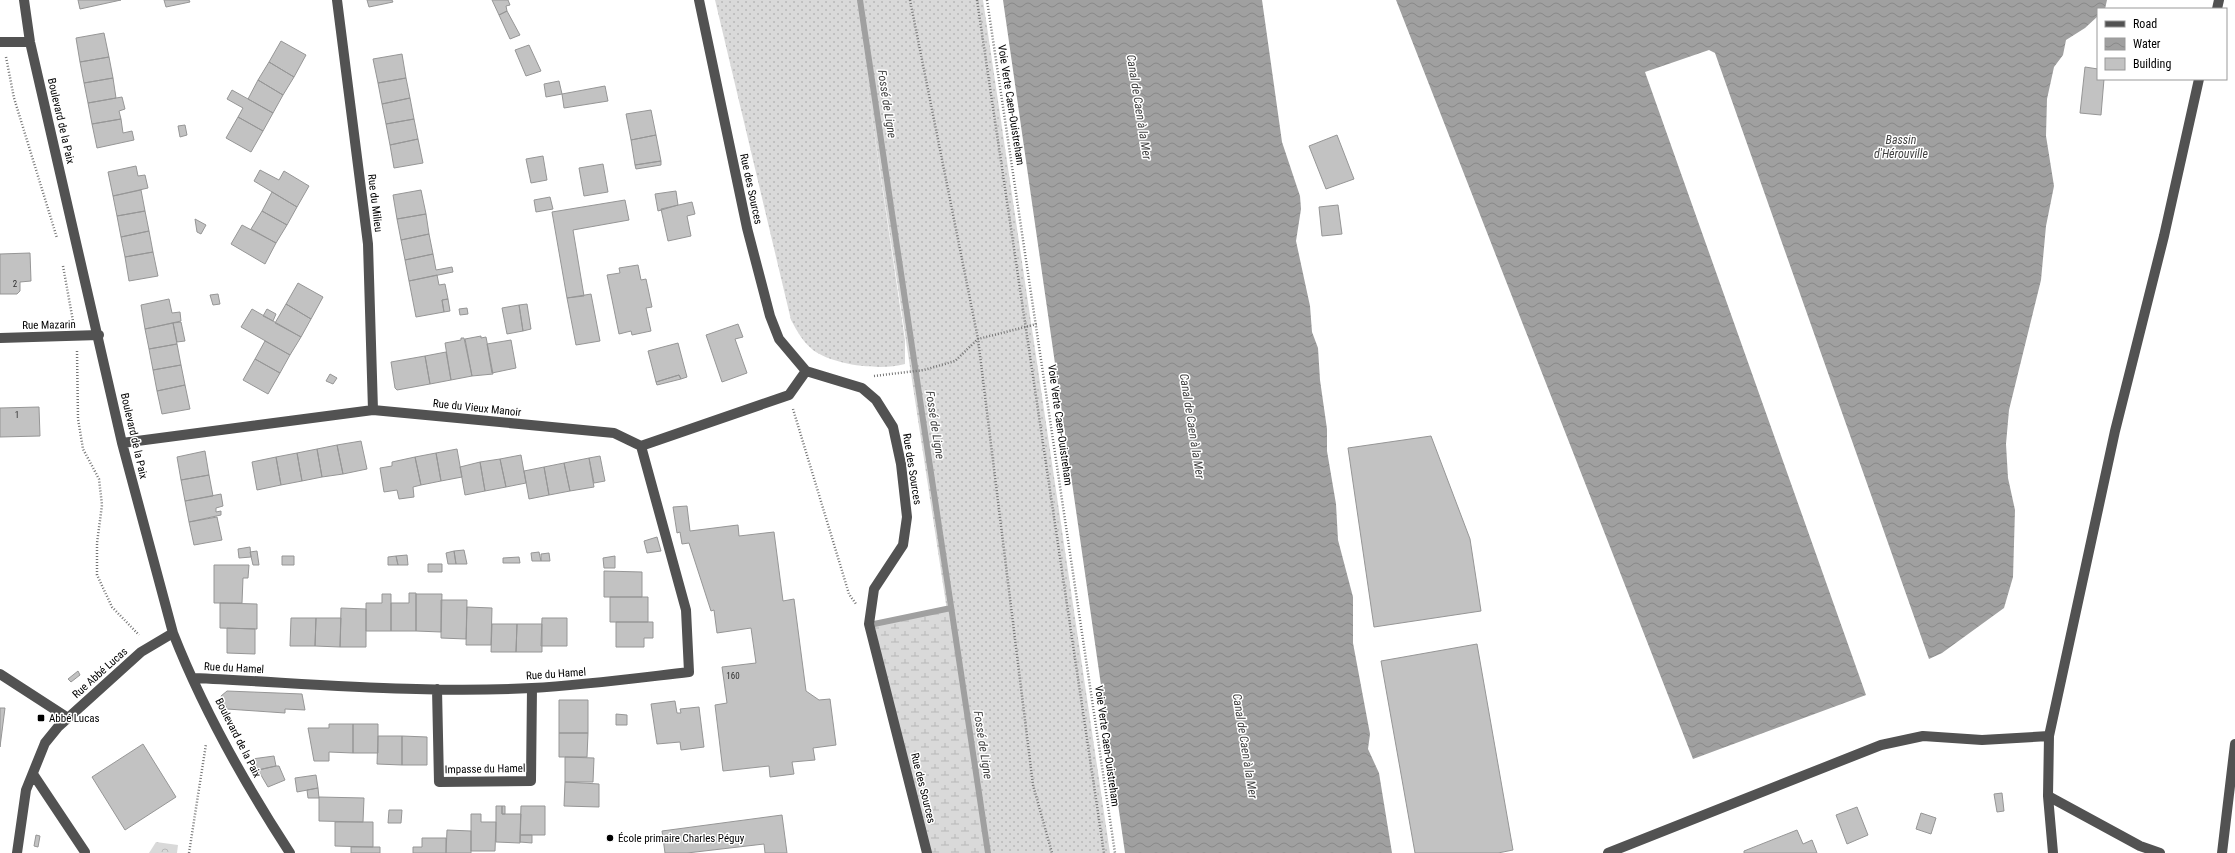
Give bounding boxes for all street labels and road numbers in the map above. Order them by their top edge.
street label: Voie Verte Caen-Ouistreham [995,44,1027,166]
street label: Boulevard de la Paix [45,77,77,165]
street label: Rue des Sources [737,152,765,226]
street label: Rue du Milieu [365,173,385,233]
street label: Rue Mazarin [22,318,76,332]
street label: Voie Verte Caen-Ouistreham [1045,364,1075,486]
street label: Boulevard de la Paix [118,392,150,480]
street label: Rue du Vieux Manoir [432,397,523,419]
street label: Rue des Sources [900,432,924,506]
street label: Rue Abbé Lucas [70,645,130,701]
street label: Rue du Hamel [204,660,264,676]
street label: Rue du Hamel [526,665,586,683]
street label: Voie Verte Caen-Ouistreham [1092,685,1122,807]
street label: Boulevard de la Paix [212,696,264,780]
street label: Rue des Sources [908,751,938,825]
street label: Impasse du Hamel [444,762,526,776]

